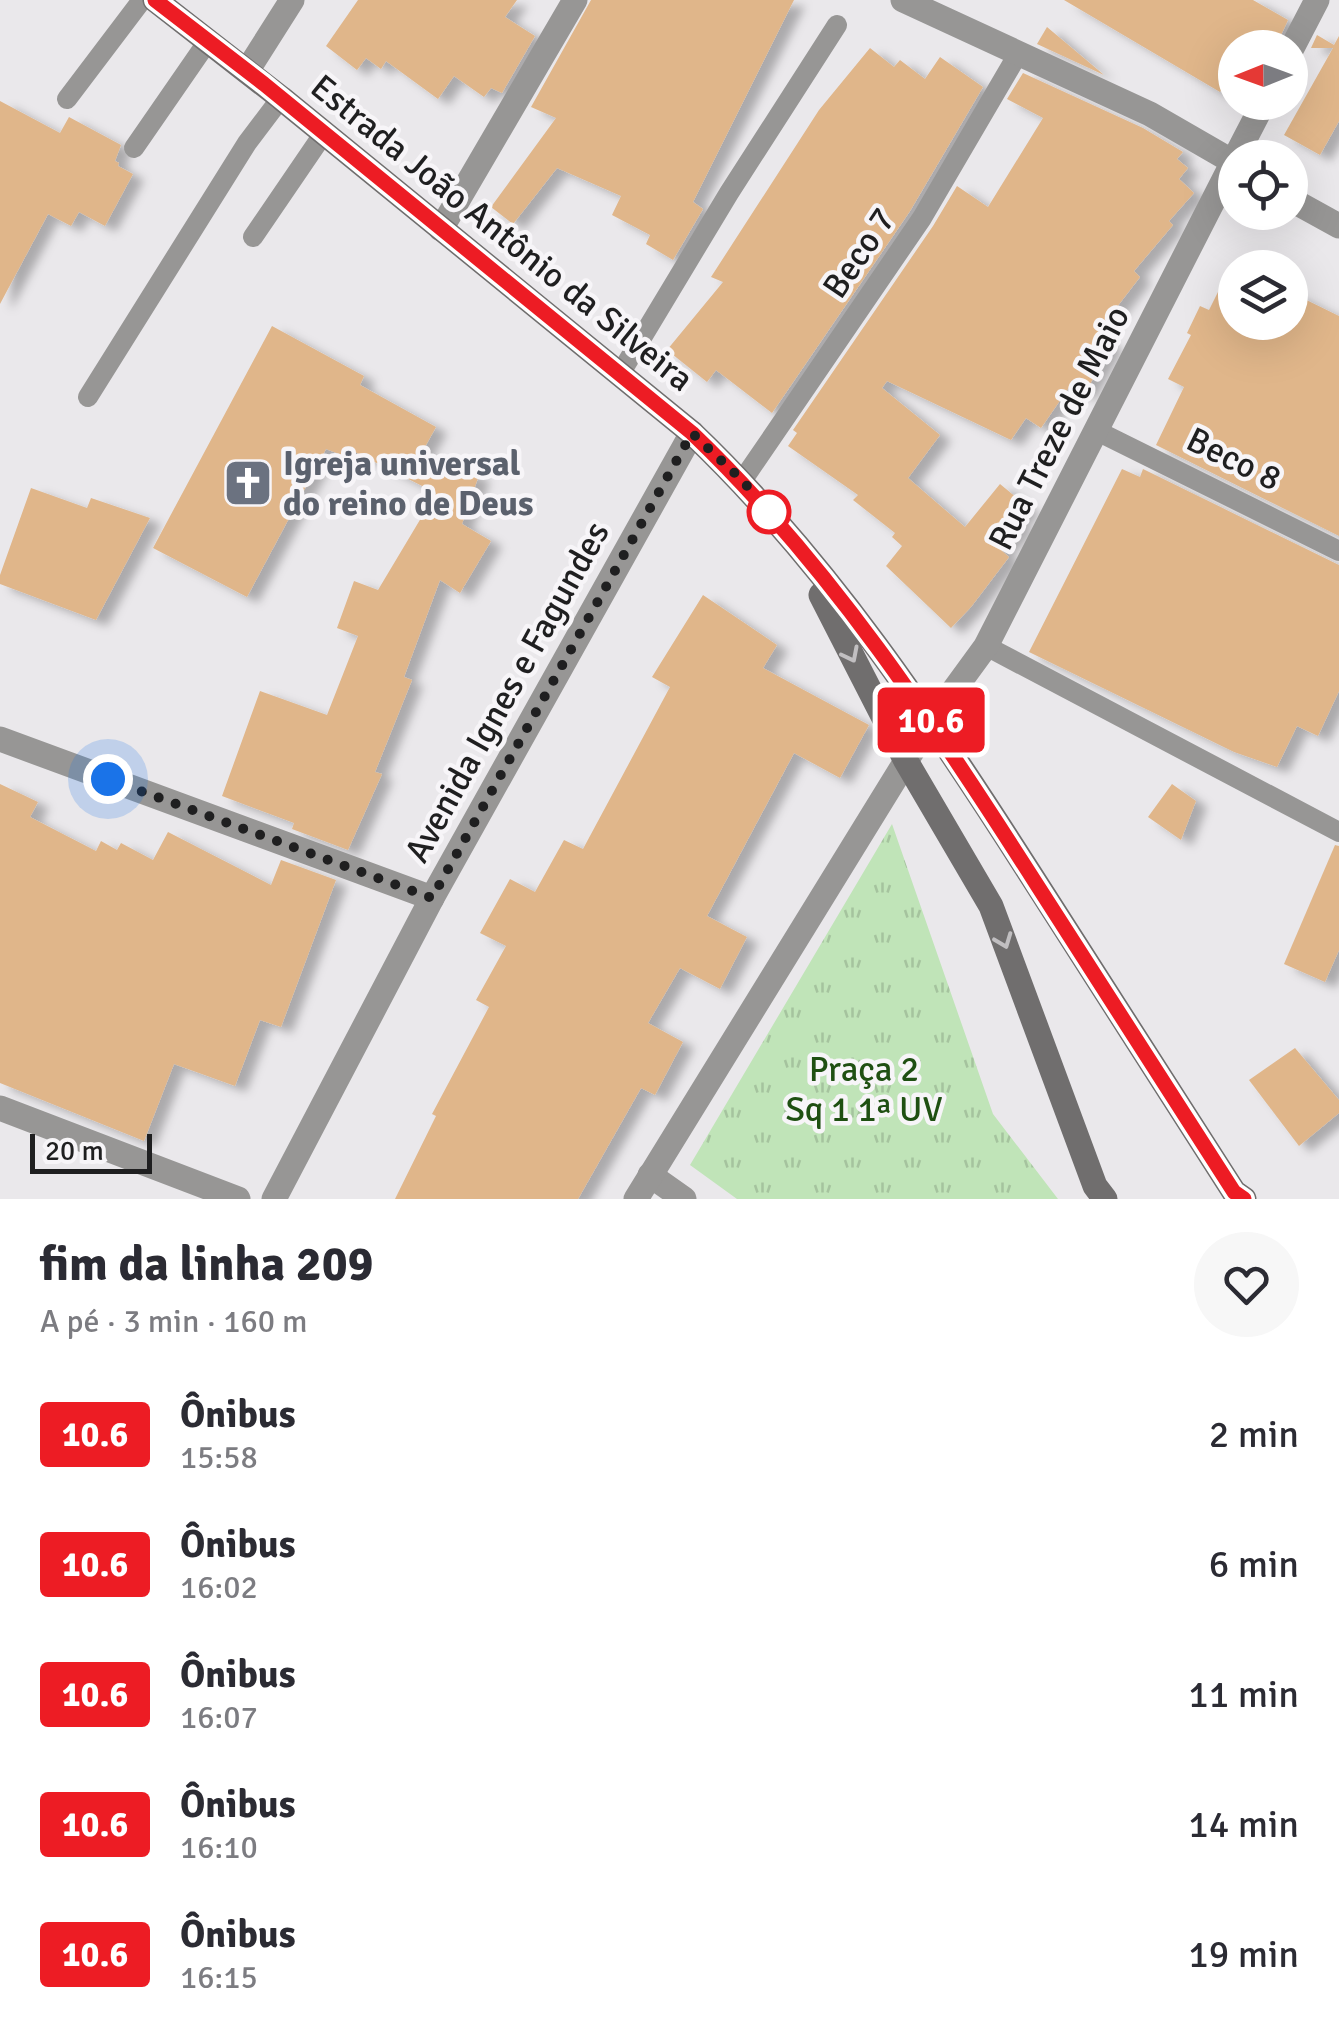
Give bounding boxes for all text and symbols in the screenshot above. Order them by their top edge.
north arrow [1218,30,1308,120]
map controls [1218,30,1308,340]
street label: Estrada João Antônio da Silveira [302,65,702,401]
button: locate [1218,140,1308,230]
street label: Beco 7 [813,200,905,306]
button: layers [1218,250,1308,340]
street label: Rua Treze de Maio [979,299,1139,557]
street label: Beco 8 [1180,418,1288,500]
place label: Igreja universal do reino de Deus [283,442,534,525]
church icon: Igreja universal do reino de Deus [222,457,274,509]
unlabelled marker [748,491,790,533]
street label: Avenida Ignes e Fagundes [395,514,619,870]
one-way arrow [839,645,858,663]
line badge: 10.6 [861,688,1001,752]
text: 10.6 [898,699,964,742]
your location [83,754,133,804]
one-way arrow [993,932,1013,949]
park label: Praça 2 Sq 1 1ª UV [785,1048,943,1131]
scale bar [30,1129,152,1174]
text: 20 m [45,1134,104,1168]
button: heart [1194,1232,1299,1337]
text: fim da linha 209 [40,1235,373,1294]
text: A pé · 3 min · 160 m [40,1302,308,1341]
text: Ônibus [180,1391,295,1438]
text: 2 min [1209,1411,1299,1458]
text: 10.6 [62,1413,128,1456]
text: 15:58 [180,1438,258,1477]
text: Ônibus [180,1521,295,1568]
text: 6 min [1209,1541,1299,1588]
text: 10.6 [62,1543,128,1586]
text: 16:02 [180,1568,258,1607]
text: Ônibus [180,1651,295,1698]
text: 11 min [1188,1671,1299,1718]
text: 10.6 [62,1673,128,1716]
text: 16:07 [180,1698,258,1737]
text: Ônibus [180,1781,295,1828]
text: 14 min [1188,1801,1299,1848]
text: 10.6 [62,1803,128,1846]
text: 16:10 [180,1828,258,1867]
text: Ônibus [180,1911,295,1958]
text: 19 min [1188,1931,1299,1978]
text: 10.6 [62,1933,128,1976]
text: 16:15 [180,1958,258,1997]

